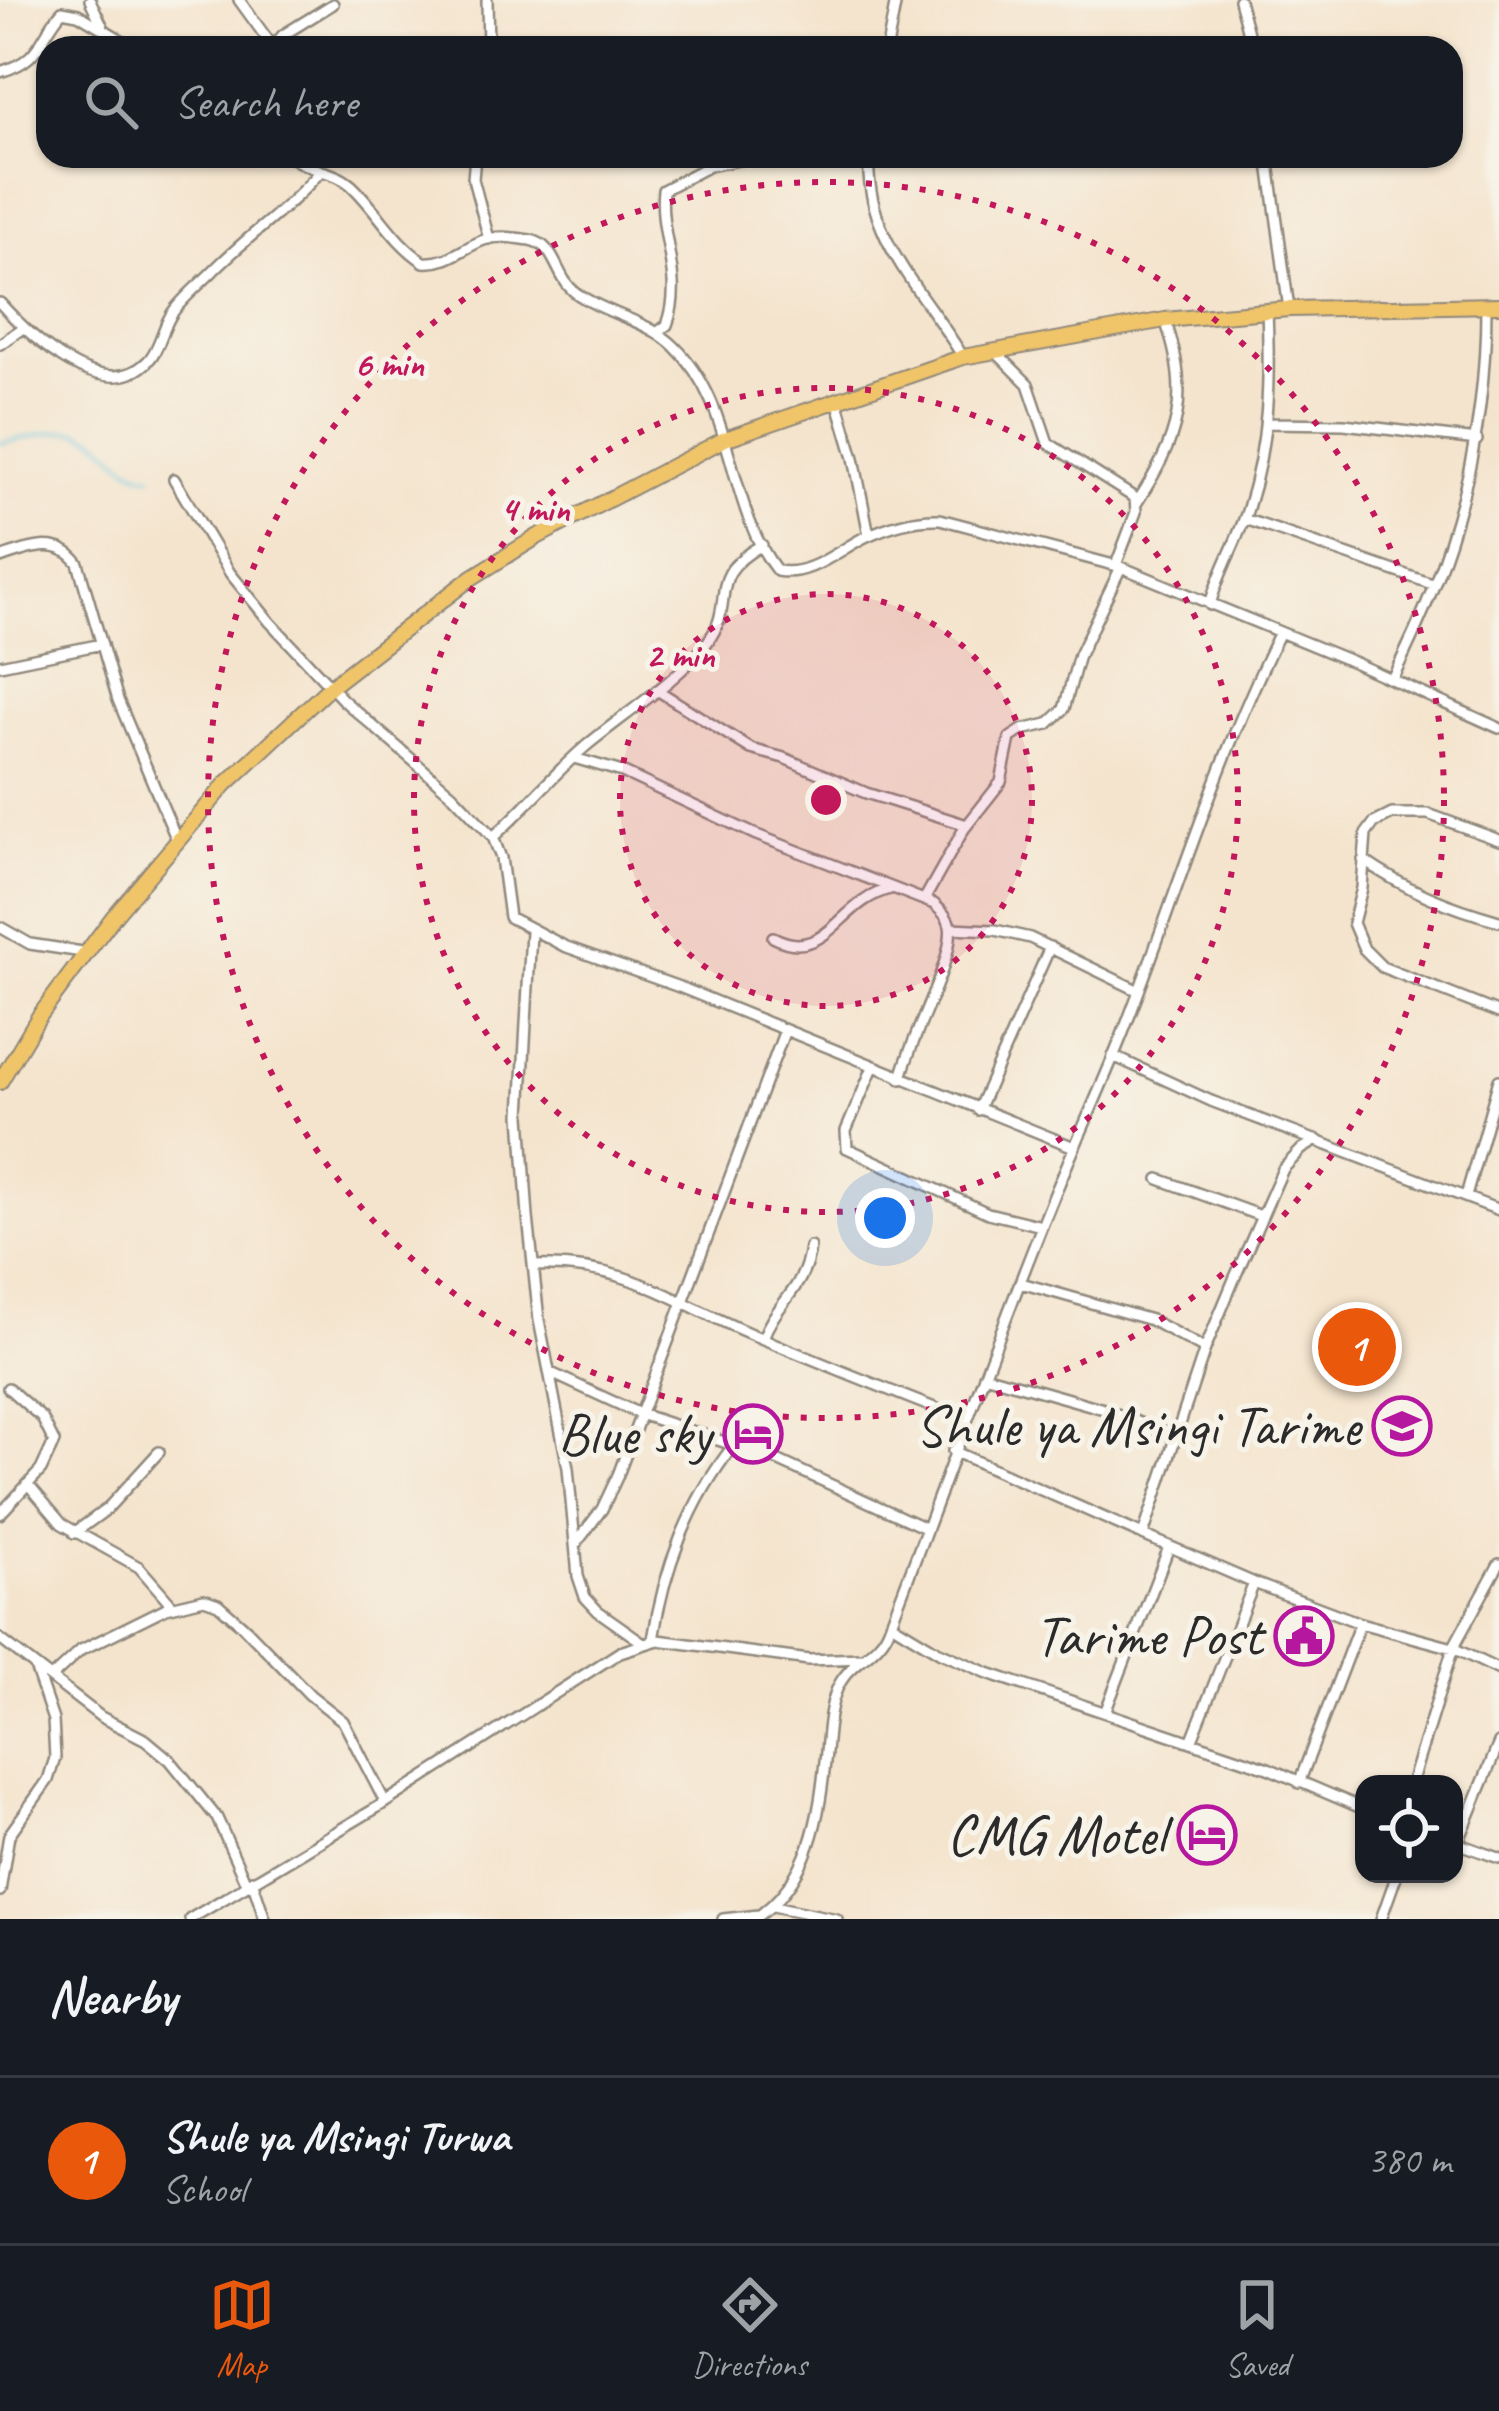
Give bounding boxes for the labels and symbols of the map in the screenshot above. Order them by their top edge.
text: 6 min [354,341,425,387]
text: 4 min [501,486,571,532]
text: 2 min [646,632,716,678]
centre of rings [805,779,847,821]
your location [855,1188,915,1248]
pin: 1 [1318,1302,1396,1392]
place label: Shule ya Msingi Tarime [915,1390,1363,1462]
school or university icon: Shule ya Msingi Tarime [1371,1395,1433,1457]
place label: Blue sky [558,1398,716,1470]
hotel icon: Blue sky [722,1403,784,1465]
place label: Tarime Post [1035,1600,1267,1672]
public building icon: Tarime Post [1273,1605,1335,1667]
place label: CMG Motel [947,1799,1174,1871]
hotel icon: CMG Motel [1176,1804,1238,1866]

